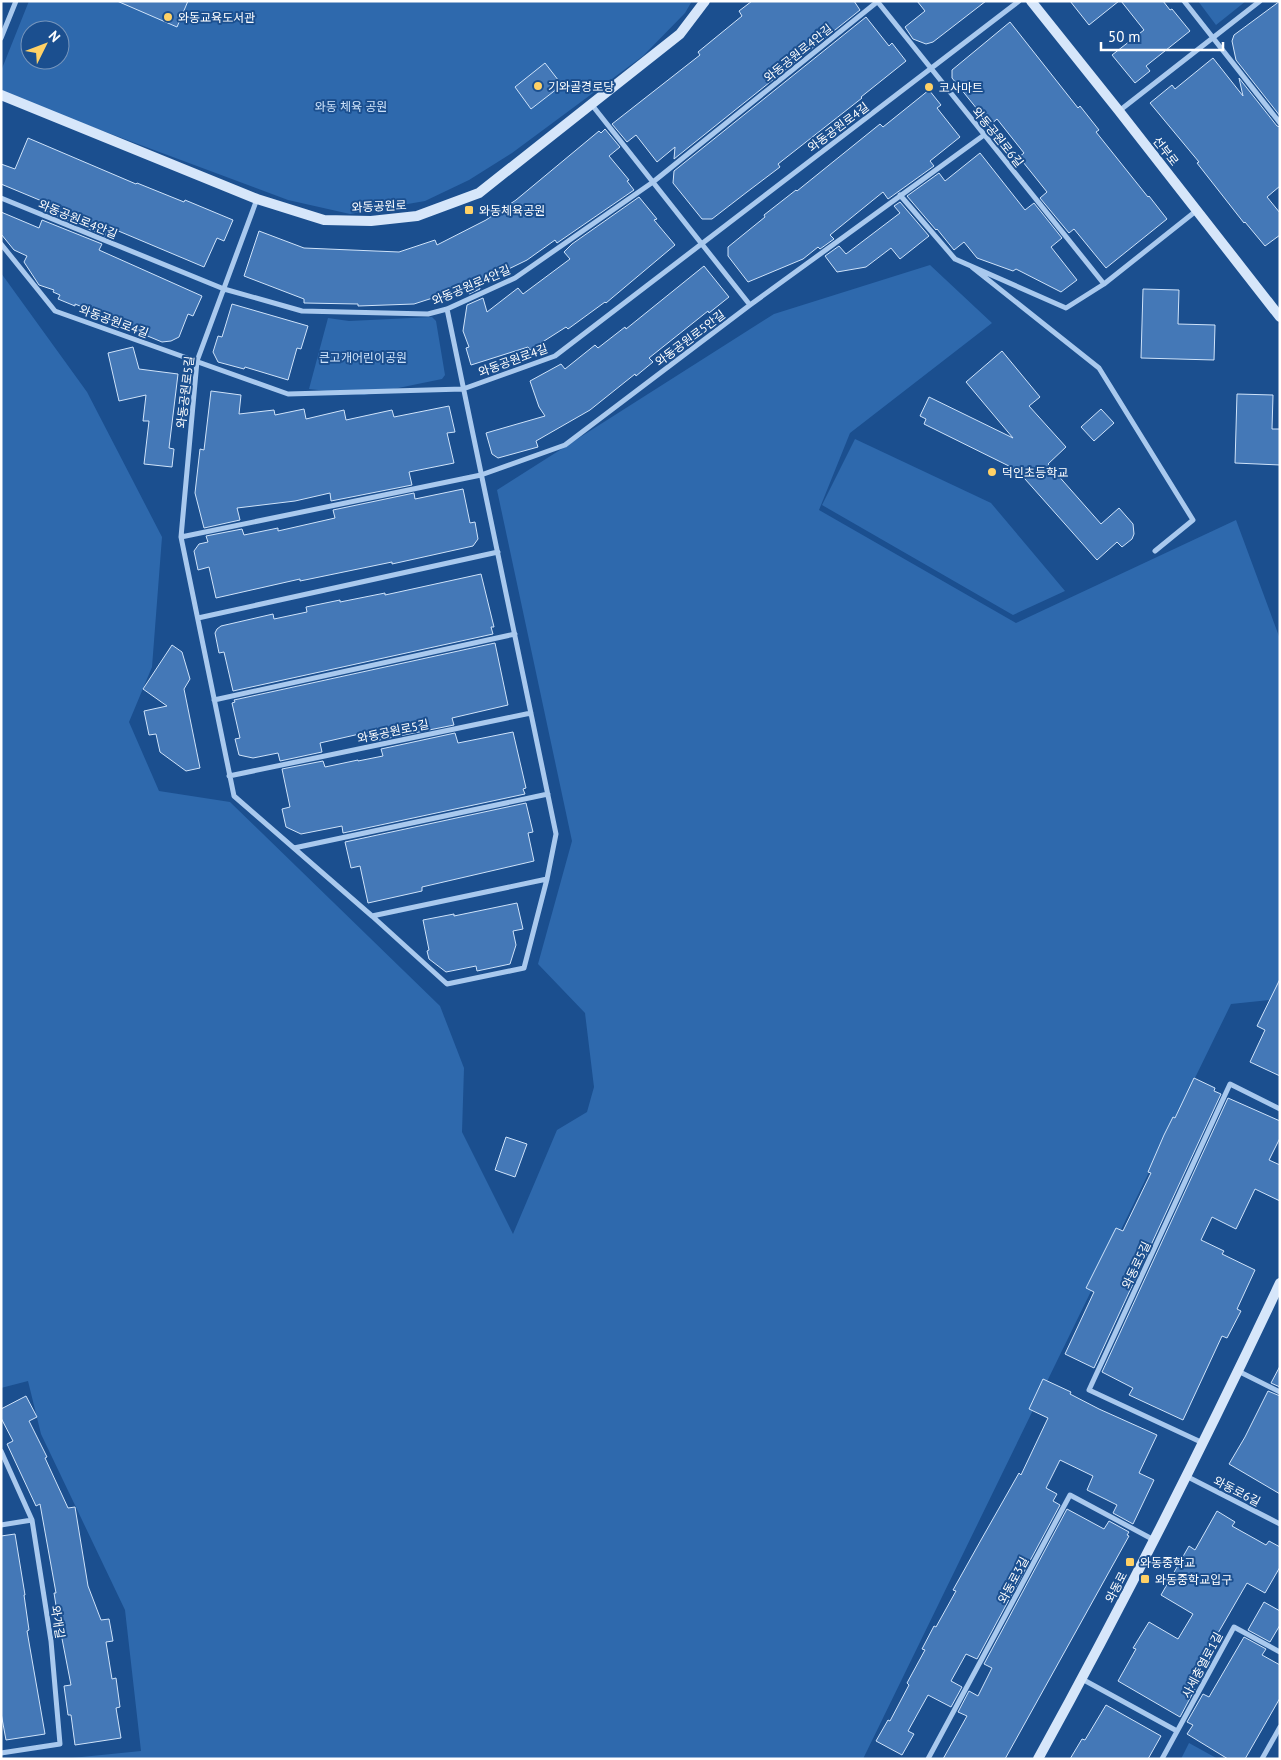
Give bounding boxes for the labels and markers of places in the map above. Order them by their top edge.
place label: 와동교육도서관 [178,10,255,25]
marker: 와동교육도서관 [162,11,174,23]
place label: 기와골경로당 [548,79,614,94]
marker: 기와골경로당 [532,80,544,92]
place label: 코사마트 [939,80,983,95]
marker: 코사마트 [923,81,935,93]
place label: 와동체육공원 [479,203,545,218]
marker: 와동체육공원 [463,204,475,216]
place label: 덕인초등학교 [1002,465,1068,480]
marker: 덕인초등학교 [986,466,998,478]
place label: 와동중학교 [1140,1555,1195,1570]
marker: 와동중학교 [1124,1556,1136,1568]
place label: 와동중학교입구 [1155,1572,1232,1587]
marker: 와동중학교입구 [1139,1573,1151,1585]

